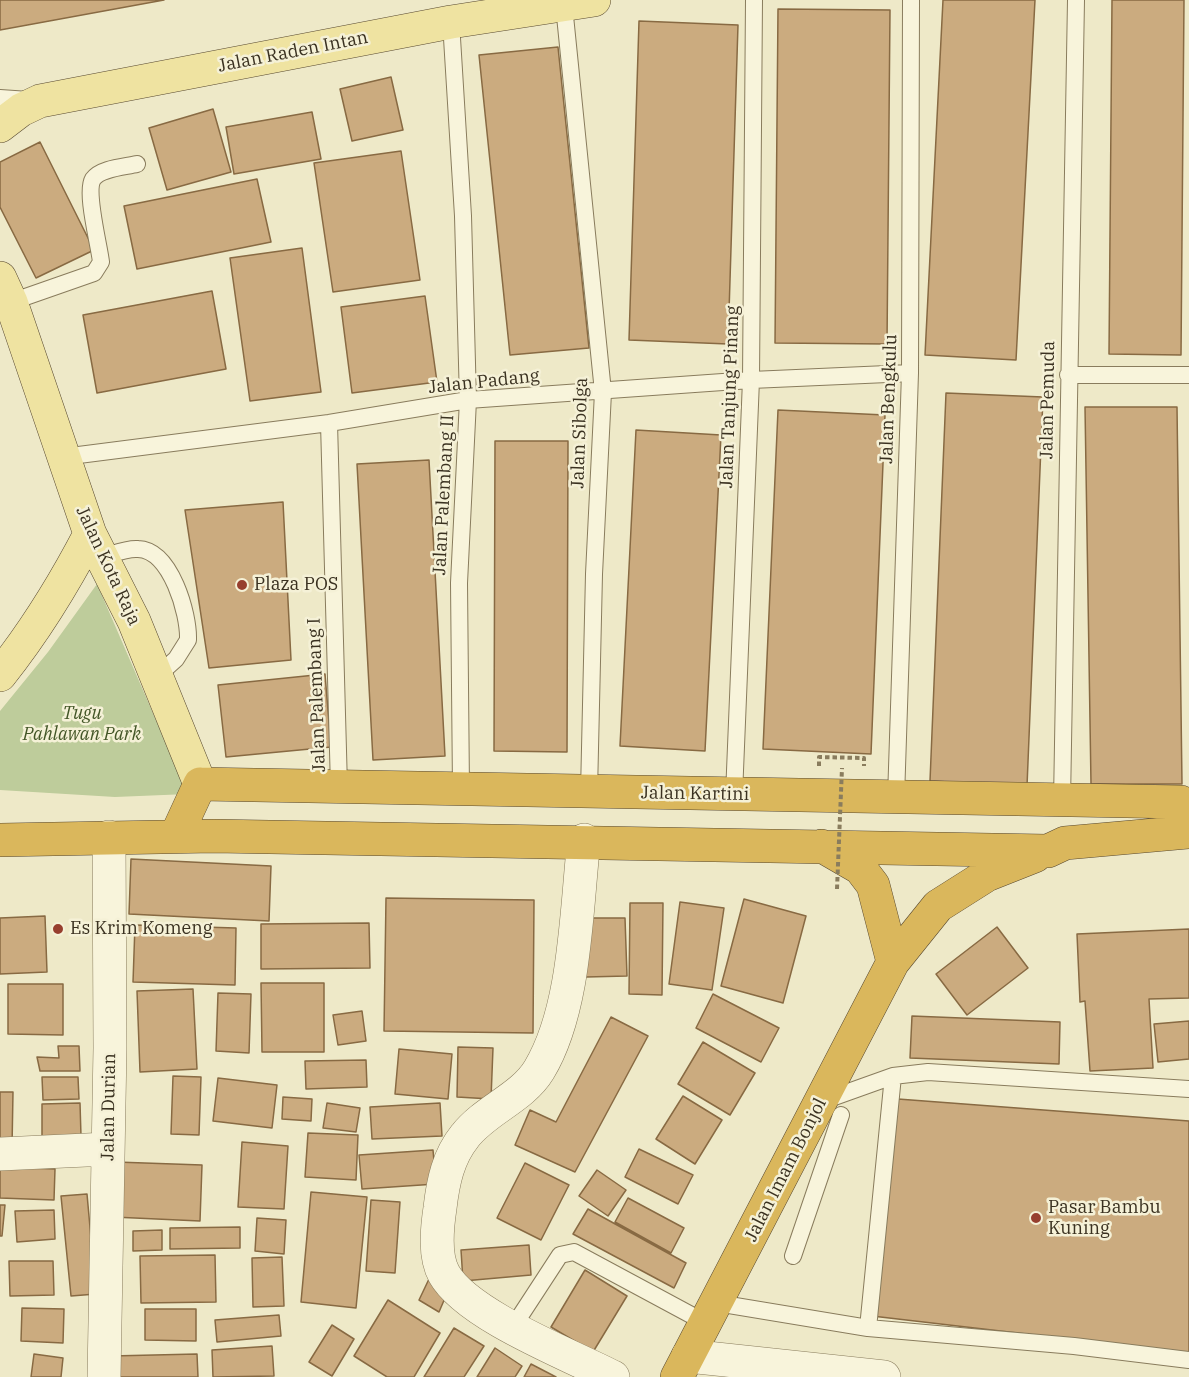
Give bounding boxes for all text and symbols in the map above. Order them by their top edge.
street label: Jalan Raden Intan [216,27,370,77]
street label: Jalan Tanjung Pinang [716,305,744,489]
street label: Jalan Bengkulu [876,334,902,464]
street label: Jalan Pemuda [1036,341,1060,459]
street label: Jalan Padang [427,365,541,399]
street label: Jalan Sibolga [567,377,593,489]
street label: Jalan Palembang II [429,414,459,576]
street label: Jalan Kota Raja [71,503,145,629]
place label: Plaza POS [254,574,338,596]
marker: Plaza POS [235,578,249,592]
street label: Jalan Palembang I [304,617,330,773]
park label: Tugu Pahlawan Park [23,703,141,746]
street label: Jalan Kartini [641,782,749,806]
place label: Es Krim Komeng [70,918,213,940]
marker: Es Krim Komeng [51,922,65,936]
street label: Jalan Durian [97,1053,121,1161]
street label: Jalan Imam Bonjol [740,1095,832,1245]
place label: Pasar Bambu Kuning [1048,1197,1161,1240]
marker: Pasar Bambu Kuning [1029,1211,1043,1225]

